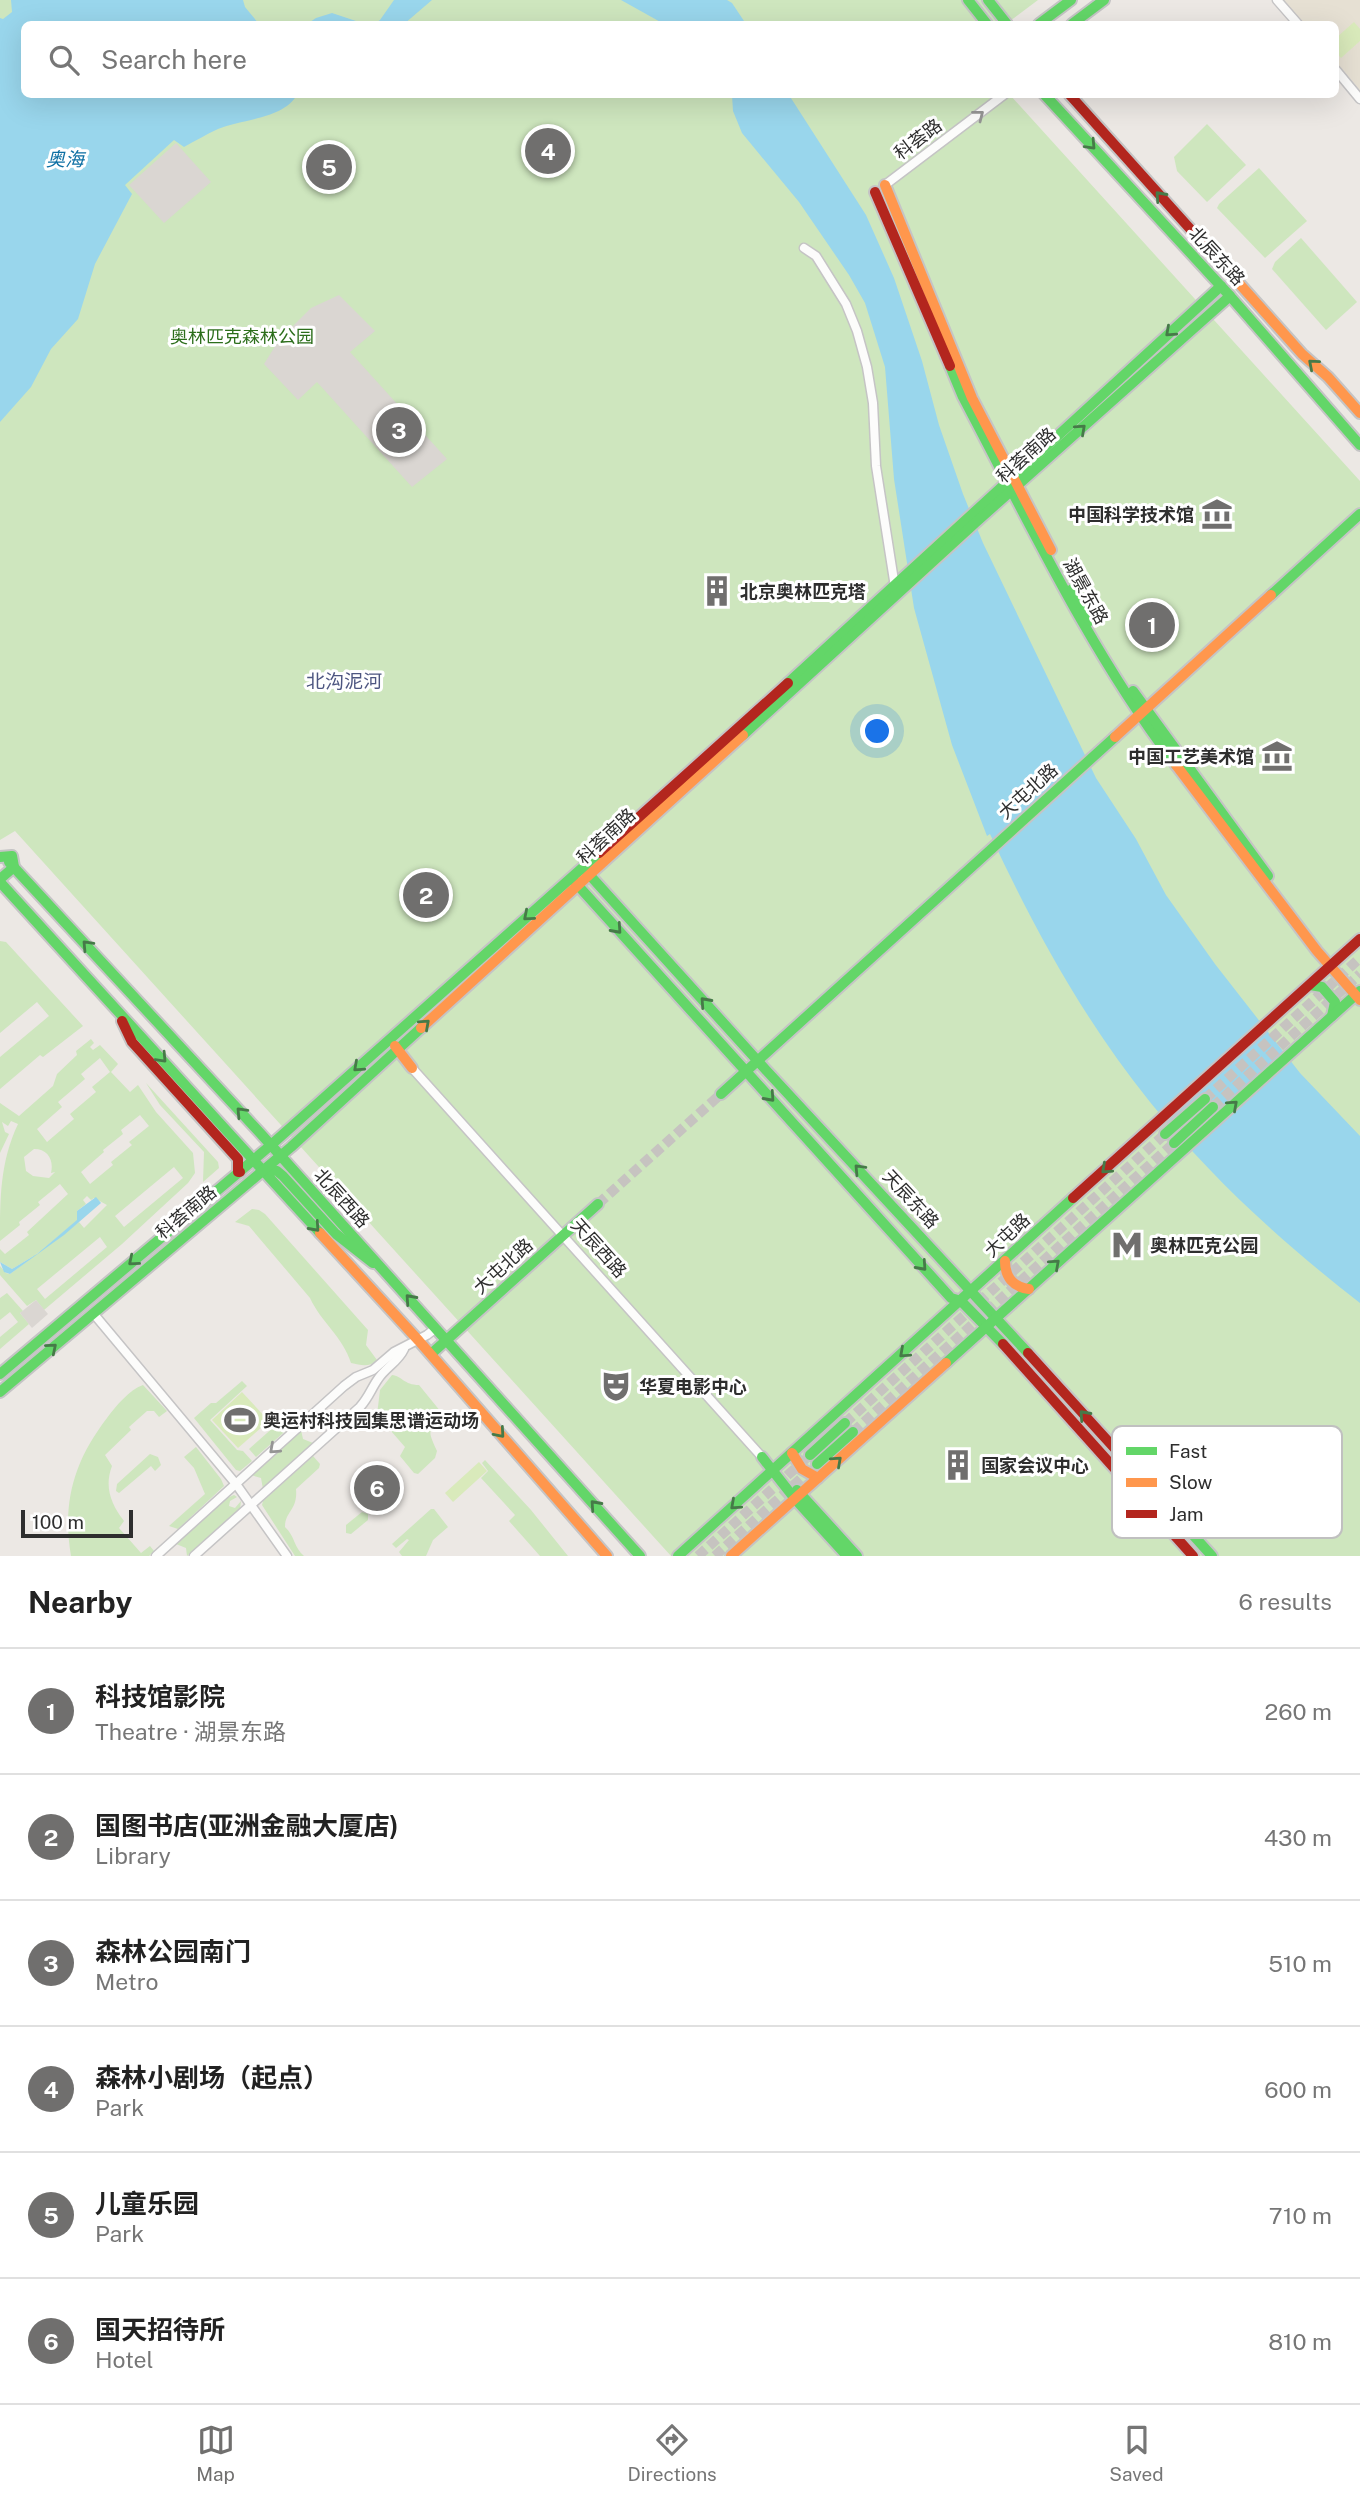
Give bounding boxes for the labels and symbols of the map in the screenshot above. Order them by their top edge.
one-way arrow [971,110,983,123]
street label: 科荟路 [890,114,946,164]
pin: 4 [525,125,571,177]
one-way arrow [1082,137,1095,150]
pin: 5 [306,141,352,193]
water label: 奥海 [46,148,87,170]
one-way arrow [1155,191,1168,204]
street label: 北辰东路 [1185,223,1249,289]
one-way arrow [1165,324,1178,337]
park label: 奥林匹克森林公园 [170,326,314,347]
one-way arrow [1308,360,1321,372]
pin: 3 [376,404,422,456]
street label: 科荟南路 [992,423,1060,487]
one-way arrow [1073,425,1086,437]
museum icon: 中国科学技术馆 [1200,497,1234,531]
place label: 中国科学技术馆 [1068,504,1194,525]
street label: 湖景东路 [1059,554,1113,628]
building icon: 北京奥林匹克塔 [700,574,734,608]
place label: 北京奥林匹克塔 [740,581,866,602]
pin: 1 [1129,599,1175,651]
district label: 北沟泥河 [306,670,382,692]
your location [860,714,894,748]
museum icon: 中国工艺美术馆 [1260,739,1294,773]
place label: 中国工艺美术馆 [1128,746,1254,767]
street label: 大屯北路 [994,759,1062,823]
street label: 科荟南路 [573,804,639,868]
pin: 2 [403,869,449,921]
one-way arrow [524,908,537,920]
one-way arrow [609,921,621,934]
one-way arrow [82,940,95,953]
one-way arrow [701,997,713,1010]
one-way arrow [417,1020,430,1032]
one-way arrow [154,1050,166,1063]
one-way arrow [353,1058,366,1071]
one-way arrow [762,1089,774,1102]
one-way arrow [1225,1101,1238,1113]
one-way arrow [237,1107,249,1120]
one-way arrow [1101,1161,1114,1173]
street label: 北辰西路 [310,1164,374,1232]
one-way arrow [854,1164,867,1177]
street label: 天辰东路 [879,1166,943,1232]
street label: 科荟南路 [152,1181,220,1243]
street label: 大屯路 [980,1209,1034,1261]
street label: 天辰西路 [567,1214,631,1282]
one-way arrow [307,1219,320,1232]
metro station icon: 奥林匹克公园 [1110,1228,1144,1262]
street label: 大屯北路 [469,1234,537,1298]
place label: 奥林匹克公园 [1150,1235,1258,1256]
one-way arrow [129,1253,142,1265]
one-way arrow [914,1258,926,1271]
one-way arrow [1047,1260,1060,1273]
one-way arrow [406,1294,418,1307]
one-way arrow [44,1344,57,1356]
one-way arrow [899,1345,912,1357]
theatre icon: 华夏电影中心 [599,1369,633,1403]
place label: 华夏电影中心 [639,1376,747,1397]
sports icon: 奥运村科技园集思谱运动场 [223,1403,257,1437]
place label: 奥运村科技园集思谱运动场 [263,1410,479,1431]
one-way arrow [1080,1410,1093,1423]
one-way arrow [491,1425,504,1438]
legend [1112,1426,1342,1538]
text: Fast [1169,1440,1207,1462]
one-way arrow [269,1441,282,1453]
building icon: 国家会议中心 [941,1448,975,1482]
place label: 国家会议中心 [981,1455,1089,1476]
one-way arrow [828,1457,841,1470]
pin: 6 [354,1462,400,1514]
text: Slow [1169,1471,1213,1493]
one-way arrow [730,1497,743,1510]
one-way arrow [591,1500,603,1513]
text: Jam [1169,1503,1203,1525]
scale bar [21,1507,133,1539]

